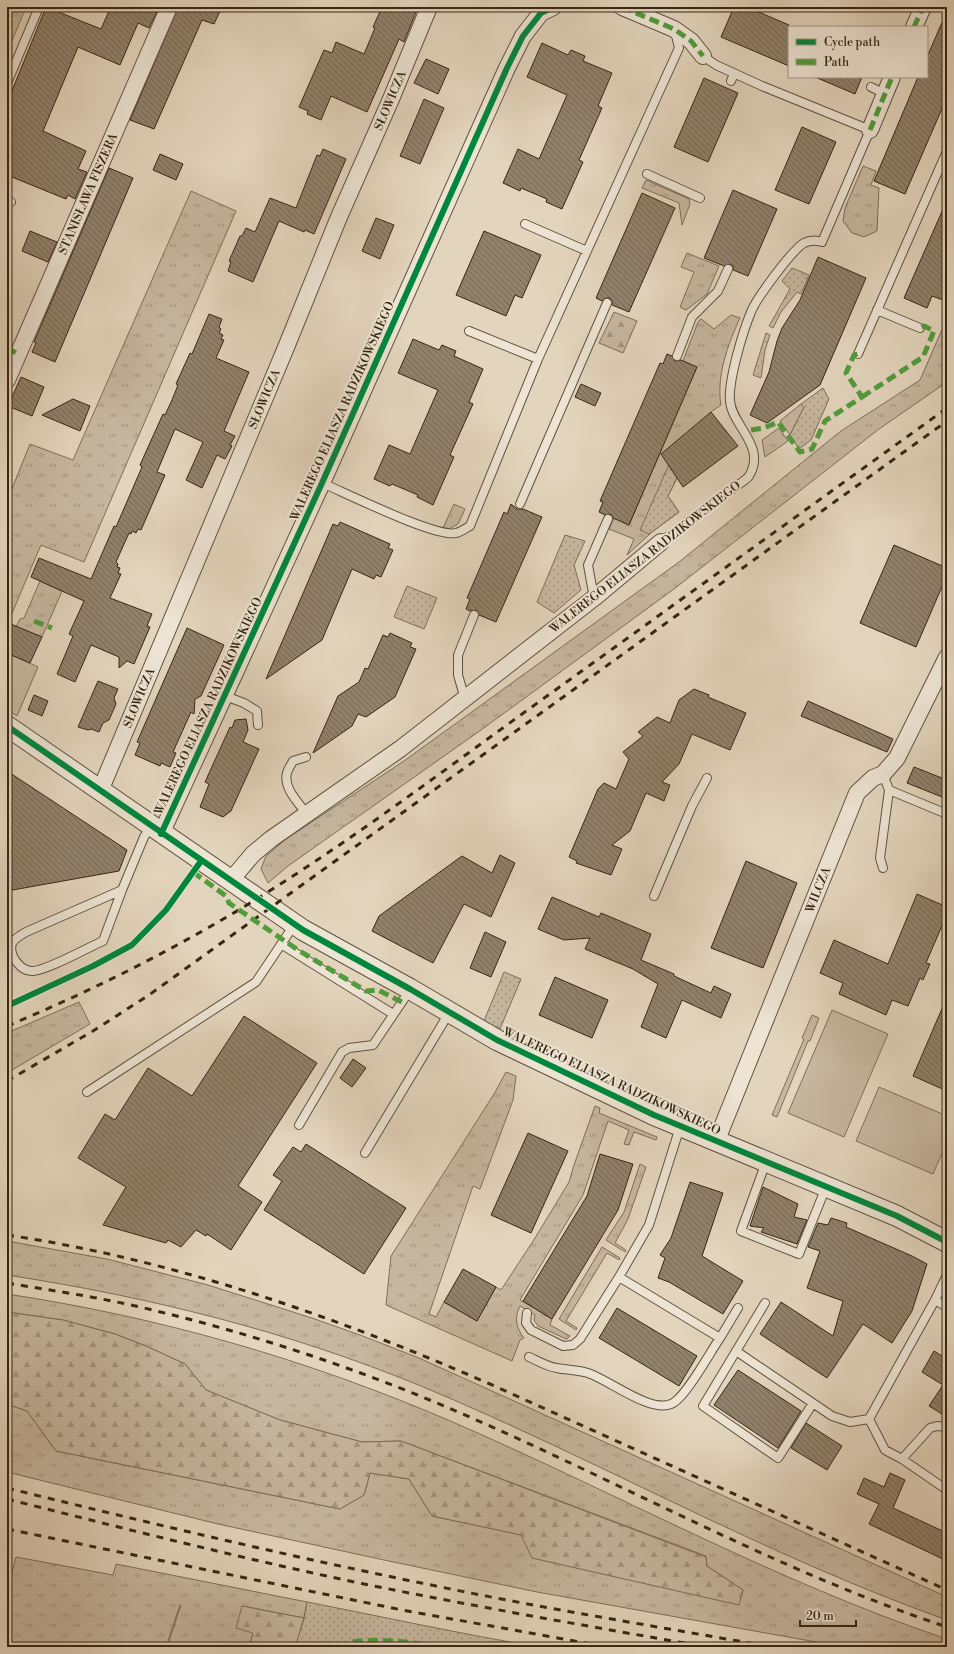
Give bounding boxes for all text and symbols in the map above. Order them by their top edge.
legend [788,26,928,78]
text: Cycle path [824,35,880,50]
text: Path [824,55,849,70]
street label: SŁOWICZA [371,68,410,133]
street label: STANISŁAWA FISZERA [55,130,122,257]
street label: WALEREGO ELIASZA RADZIKOWSKIEGO [287,299,398,524]
street label: SŁOWICZA [246,366,284,431]
street label: WALEREGO ELIASZA RADZIKOWSKIEGO [546,478,744,637]
street label: WALEREGO ELIASZA RADZIKOWSKIEGO [151,595,266,818]
street label: SŁOWICZA [120,665,159,730]
street label: WILCZA [802,864,835,916]
street label: WALEREGO ELIASZA RADZIKOWSKIEGO [500,1024,723,1139]
scale bar [800,1602,856,1628]
text: 20 m [806,1609,834,1624]

